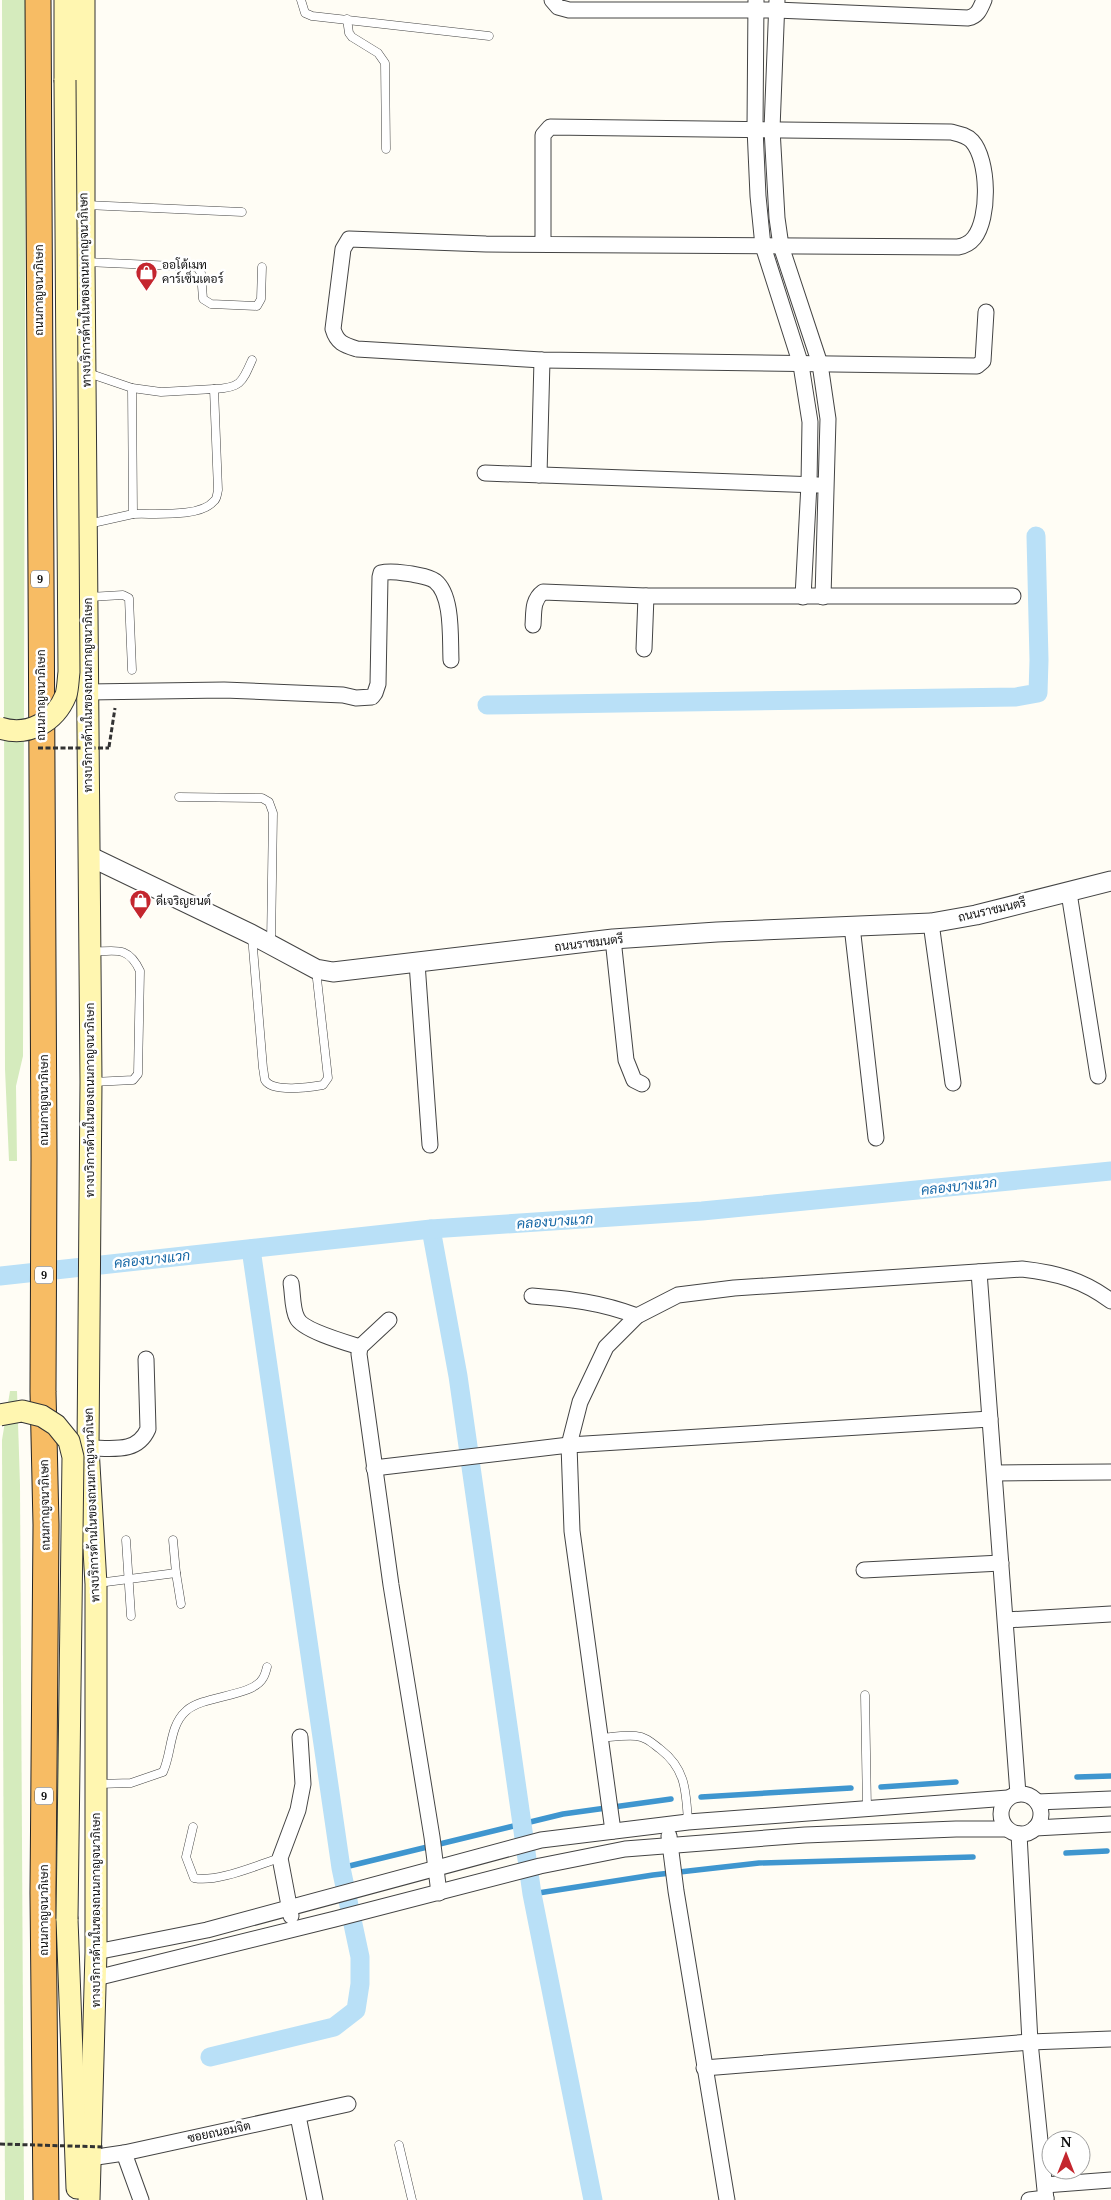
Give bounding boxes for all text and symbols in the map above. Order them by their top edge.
street label: ทางบริการด้านในของถนนกาญจนาภิเษก [74,192,95,388]
street label: ถนนกาญจนาภิเษก [30,244,47,336]
place label: ออโต้เมท คาร์เซ็นเตอร์ [162,256,224,287]
shop icon: ออโต้เมท คาร์เซ็นเตอร์ [134,260,158,291]
road number: 9 [31,570,49,588]
street label: ทางบริการด้านในของถนนกาญจนาภิเษก [79,597,96,792]
street label: ถนนกาญจนาภิเษก [32,649,49,741]
shop icon: ดีเจริญยนต์ [128,889,152,920]
place label: ดีเจริญยนต์ [156,892,211,909]
street label: ถนนราชมนตรี [956,893,1028,926]
street label: ถนนราชมนตรี [554,930,625,955]
street label: ทางบริการด้านในของถนนกาญจนาภิเษก [81,1002,98,1197]
street label: ถนนกาญจนาภิเษก [35,1054,52,1146]
water label: คลองบางแวก [920,1172,998,1199]
water label: คลองบางแวก [516,1208,594,1233]
water label: คลองบางแวก [113,1245,191,1272]
road number: 9 [35,1266,53,1284]
street label: ทางบริการด้านในของถนนกาญจนาภิเษก [80,1407,103,1603]
street label: ถนนกาญจนาภิเษก [35,1459,54,1551]
road number: 9 [35,1788,53,1804]
street label: ทางบริการด้านในของถนนกาญจนาภิเษก [87,1812,104,2007]
street label: ถนนกาญจนาภิเษก [35,1864,52,1956]
street label: ซอยถนอมจิต [186,2117,252,2147]
north arrow [1041,2130,1091,2180]
text: N [1060,2132,1072,2151]

